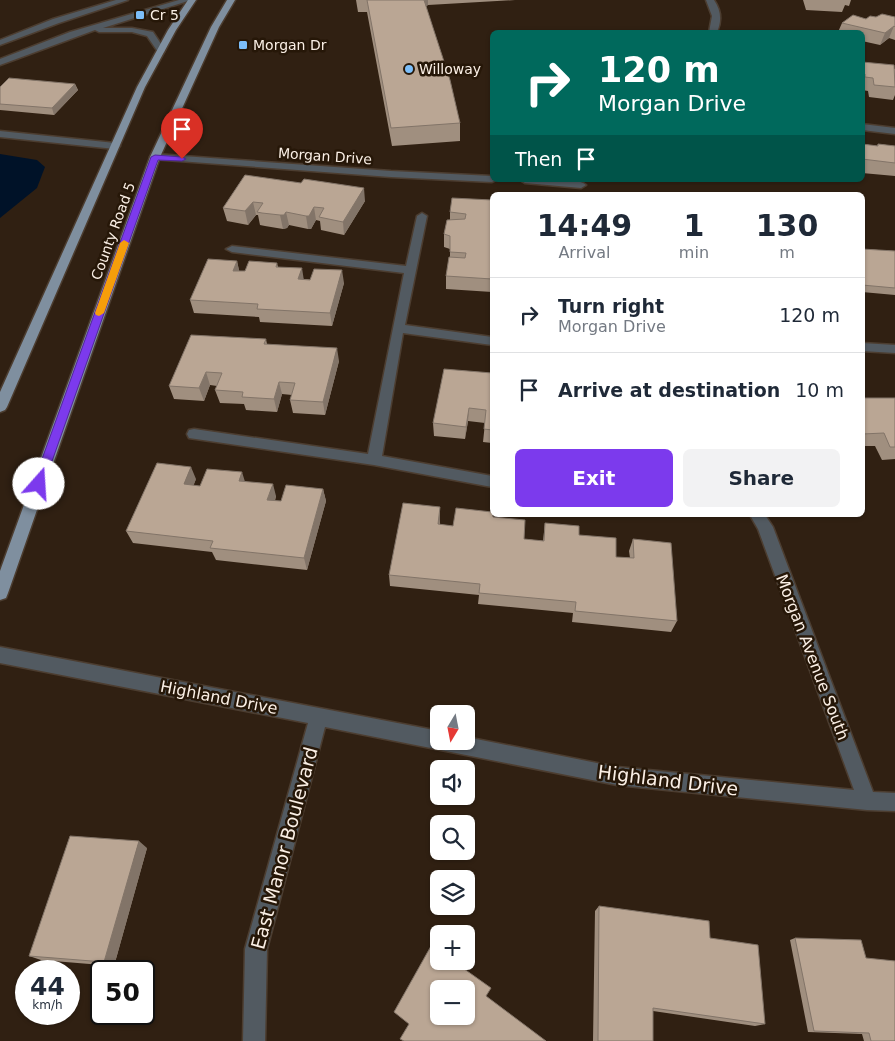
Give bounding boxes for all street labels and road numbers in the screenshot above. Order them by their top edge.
street label: Morgan Drive [277,145,373,167]
street label: County Road 5 [88,180,138,282]
street label: Morgan Avenue South [772,572,853,743]
street label: Highland Drive [159,677,279,718]
street label: East Manor Boulevard [246,744,322,952]
street label: Highland Drive [596,760,740,800]

